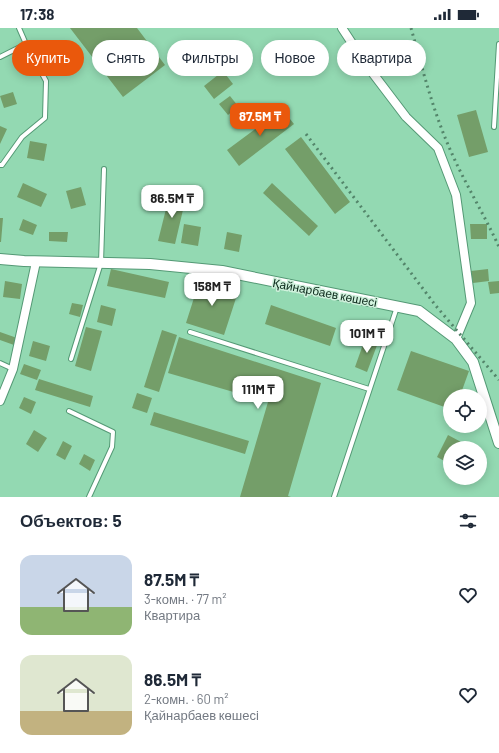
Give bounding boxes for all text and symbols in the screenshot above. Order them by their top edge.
text: 17:38 [20,5,54,23]
chip: Купить [12,40,84,76]
chip: Снять [92,40,159,76]
chip: Фильтры [167,40,253,76]
chip: Новое [261,40,329,76]
chip: Квартира [337,40,426,76]
pin: 87.5M ₸ [223,103,297,137]
text: 87.5M ₸ [239,108,281,124]
pin: 86.5M ₸ [135,185,209,219]
text: 86.5M ₸ [150,190,194,206]
pin: 158M ₸ [179,273,245,307]
street label: Қайнарбаев көшесі [271,275,378,310]
text: 158M ₸ [193,278,231,294]
pin: 101M ₸ [334,320,400,354]
text: 101M ₸ [349,325,385,341]
pin: 111M ₸ [225,376,291,410]
text: 111M ₸ [242,381,274,397]
map controls [443,389,487,485]
button: locate [443,389,487,433]
button: layers [443,441,487,485]
text: Объектов: 5 [20,510,122,530]
icon: filters [457,510,479,532]
text: 87.5M ₸ [144,569,199,589]
icon: home [52,571,100,619]
icon: heart [457,584,479,606]
text: 3-комн. · 77 m² [144,591,226,607]
text: Квартира [144,607,200,623]
text: 86.5M ₸ [144,669,201,689]
icon: home [52,671,100,719]
icon: heart [457,684,479,706]
text: 2-комн. · 60 m² [144,691,228,707]
text: Қайнарбаев көшесі [144,707,259,723]

